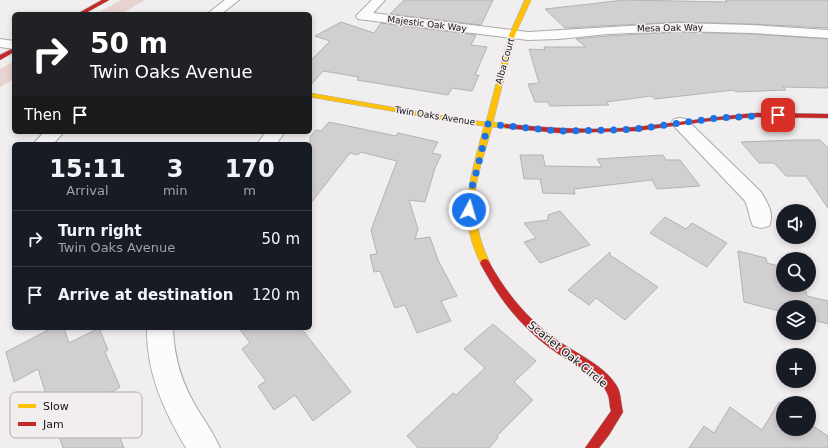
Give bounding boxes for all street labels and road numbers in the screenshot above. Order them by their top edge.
street label: Majestic Oak Way [387,14,468,34]
street label: Mesa Oak Way [637,22,704,34]
street label: Alba Court [494,36,516,85]
street label: Twin Oaks Avenue [393,105,476,127]
street label: Scarlet Oak Circle [525,318,610,390]

